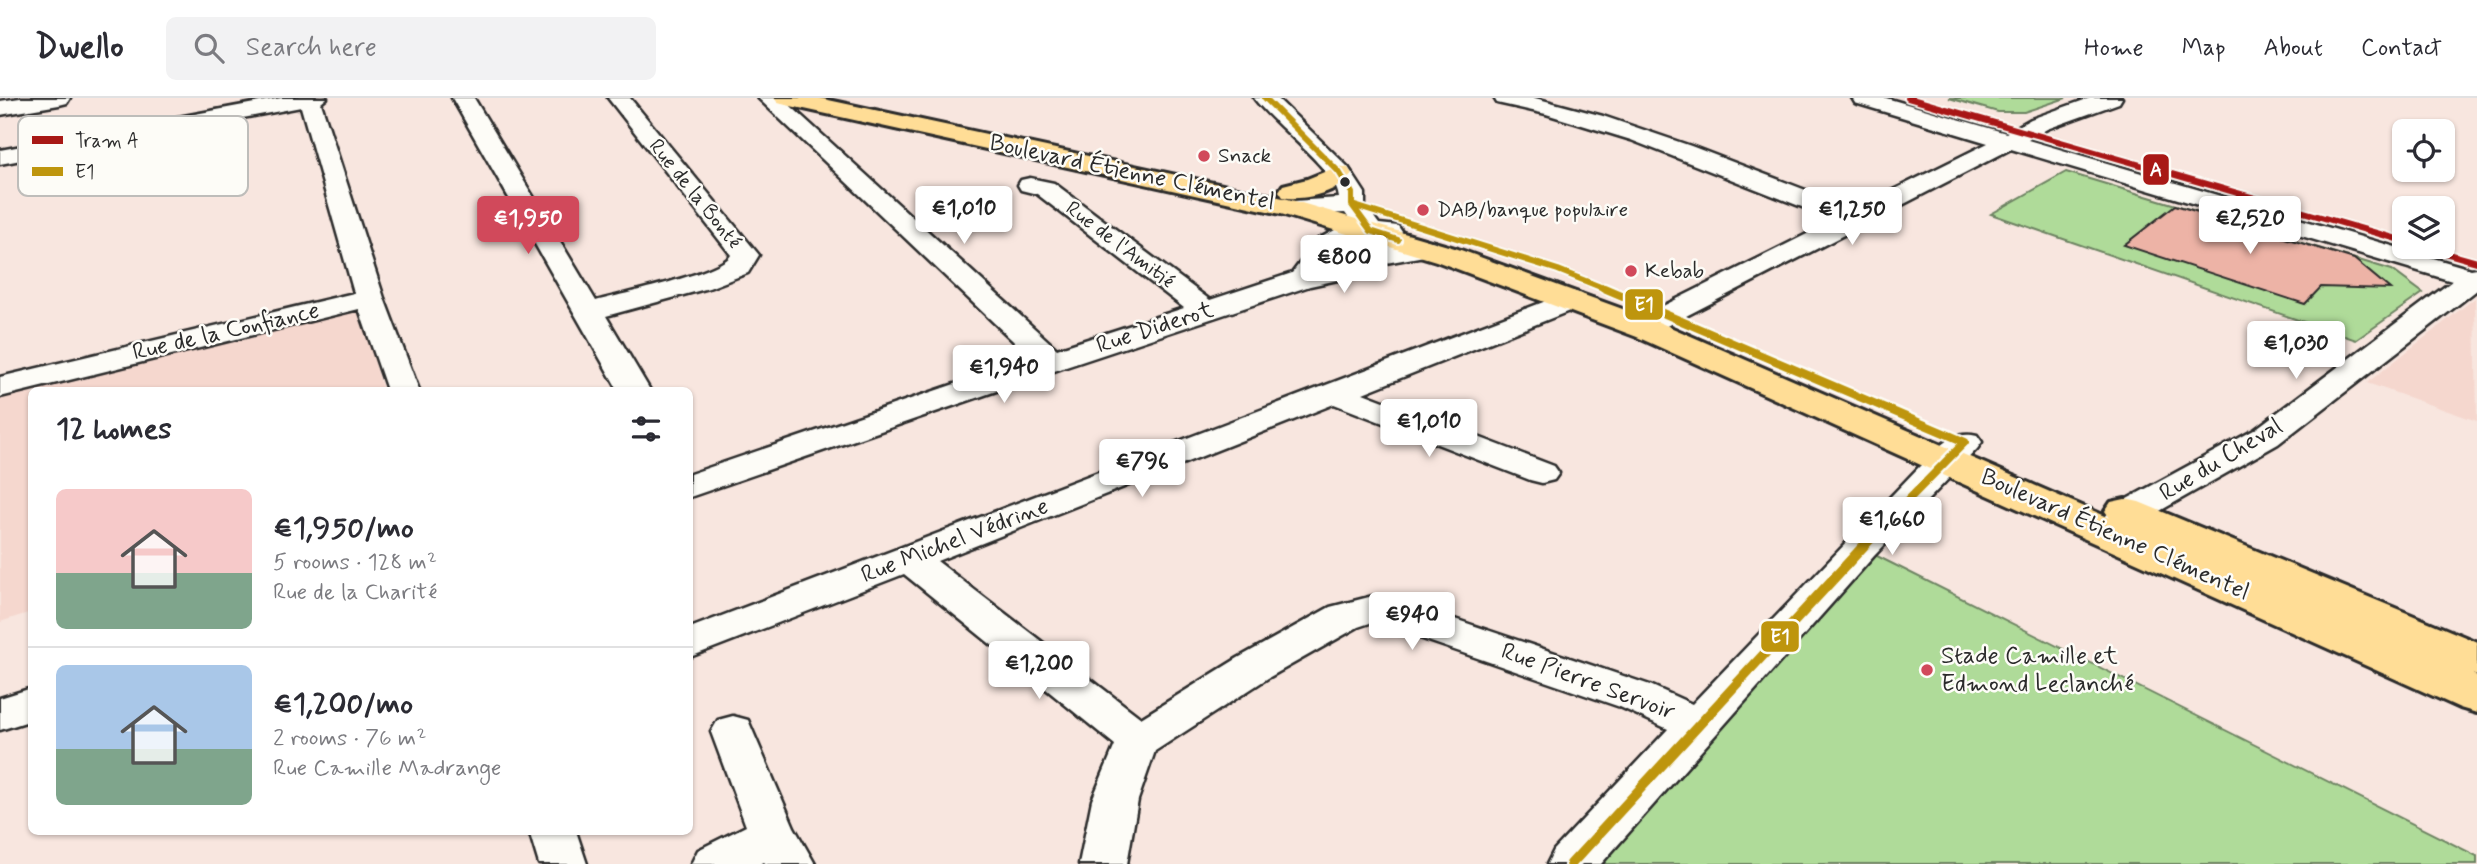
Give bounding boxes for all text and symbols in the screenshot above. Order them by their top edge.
search box [166,17,656,80]
text: Dwello [35,26,124,70]
icon: search [190,29,228,67]
text: Search here [246,31,377,65]
text: Home [2084,33,2144,64]
text: Map [2182,33,2226,64]
text: About [2264,33,2323,64]
text: Contact [2361,33,2442,64]
legend [18,116,248,196]
map controls [2392,119,2455,259]
button: locate [2392,119,2455,182]
street label: Boulevard Étienne Clémentel [987,126,1278,218]
text: Tram A [75,129,139,154]
street label: Rue de la Bonté [642,133,748,255]
place label: Snack [1218,142,1272,170]
marker: Snack [1196,148,1212,164]
line badge: A [2142,153,2170,186]
text: A [2150,158,2162,183]
text: E1 [75,160,95,185]
unlabelled marker [1338,175,1352,189]
pin: €1,010 [907,186,1021,246]
pin: €1,250 [1795,188,1909,247]
text: €1,010 [931,194,997,224]
street label: Rue de l'Amitié [1060,195,1180,295]
text: €1,250 [1818,195,1886,225]
place label: DAB/banque populaire [1437,196,1628,224]
button: layers [2392,196,2455,259]
pin: €1,950 [471,197,585,256]
pin: €2,520 [2193,197,2307,256]
marker: DAB/banque populaire [1415,202,1431,218]
text: €1,950 [493,204,563,234]
text: €2,520 [2215,204,2285,234]
pin: €800 [1303,236,1385,295]
text: €800 [1316,243,1372,273]
place label: Kebab [1645,257,1704,285]
marker: Kebab [1623,263,1639,279]
line badge: E1 [1624,288,1664,321]
text: E1 [1634,293,1654,318]
street label: Rue de la Confiance [129,295,323,369]
street label: Rue Diderot [1093,295,1217,361]
pin: €1,030 [2239,322,2353,381]
text: €1,030 [2263,329,2329,359]
pin: €1,940 [947,345,1061,405]
text: €1,940 [969,353,1039,383]
pin: €1,010 [1372,400,1486,459]
text: €1,010 [1396,407,1462,437]
text: 12 homes [56,410,172,449]
icon: filters [627,410,665,448]
street label: Rue du Cheval [2154,411,2288,509]
pin: €796 [1101,440,1183,499]
text: €796 [1115,447,1169,477]
street label: Boulevard Étienne Clémentel [1976,460,2255,608]
street label: Rue Michel Védrine [857,491,1053,591]
pin: €1,660 [1835,498,1949,557]
text: €1,660 [1859,505,1925,535]
text: €1,950/mo [273,509,414,548]
icon: home [112,517,196,601]
text: 5 rooms · 128 m² [273,548,437,578]
text: Rue de la Charité [273,578,437,608]
pin: €940 [1371,592,1453,652]
text: €940 [1385,600,1439,630]
line badge: E1 [1760,620,1800,653]
text: E1 [1770,625,1790,650]
street label: Rue Pierre Servoir [1497,636,1679,728]
place label: Stade Camille et Edmond Leclanché [1941,641,2134,700]
pin: €1,200 [982,642,1096,701]
text: €1,200 [1004,649,1074,679]
marker: Stade Camille et Edmond Leclanché [1919,662,1935,678]
text: €1,200/mo [273,685,413,724]
icon: home [112,693,196,777]
text: 2 rooms · 76 m² [273,724,426,754]
text: Rue Camille Madrange [273,754,501,784]

